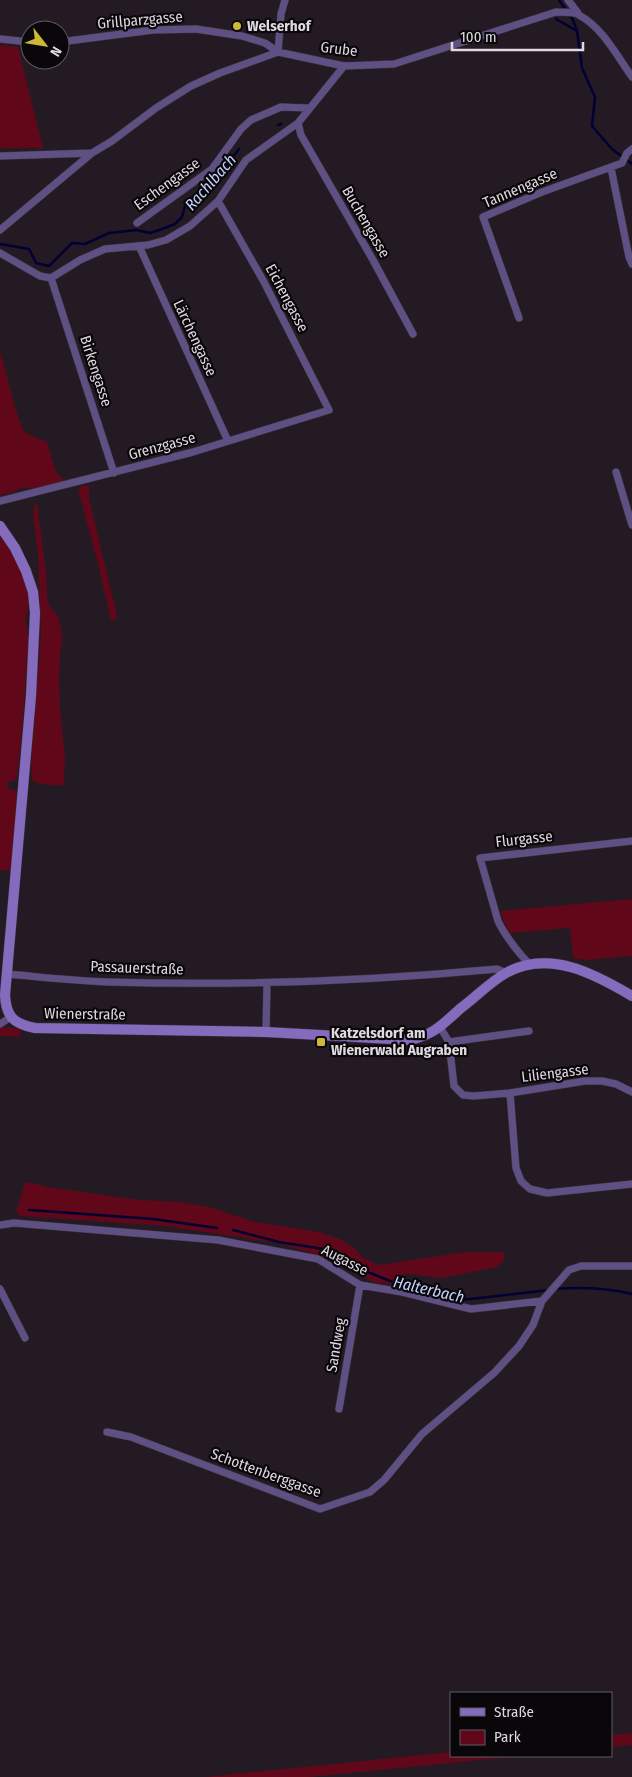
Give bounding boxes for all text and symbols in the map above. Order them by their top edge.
street label: Grillparzgasse [97,7,183,33]
place label: Welserhof [247,17,312,35]
north arrow [20,20,70,70]
marker: Welserhof [231,20,243,32]
scale bar [452,20,583,52]
text: 100 m [460,28,497,46]
street label: Grube [320,38,358,60]
text: N [46,43,65,59]
water label: Rachlbach [181,150,240,214]
street label: Eschengasse [131,154,203,214]
street label: Tannengasse [480,164,560,212]
street label: Buchengasse [338,183,394,261]
street label: Eichengasse [262,261,312,335]
street label: Lärchengasse [169,297,221,379]
street label: Birkengasse [76,333,116,409]
street label: Grenzgasse [127,428,197,464]
street label: Flurgasse [495,827,553,851]
street label: Passauerstraße [90,957,184,979]
street label: Wienerstraße [44,1004,126,1024]
place label: Katzelsdorf am Wienerwald Augraben [331,1024,467,1059]
marker: Katzelsdorf am Wienerwald Augraben [315,1036,327,1048]
street label: Liliengasse [520,1060,590,1086]
street label: Augasse [319,1241,371,1279]
water label: Halterbach [392,1272,466,1307]
street label: Sandweg [322,1316,350,1374]
street label: Schottenberggasse [208,1445,324,1501]
legend [450,1692,612,1757]
text: Straße [494,1703,534,1721]
text: Park [494,1728,521,1746]

